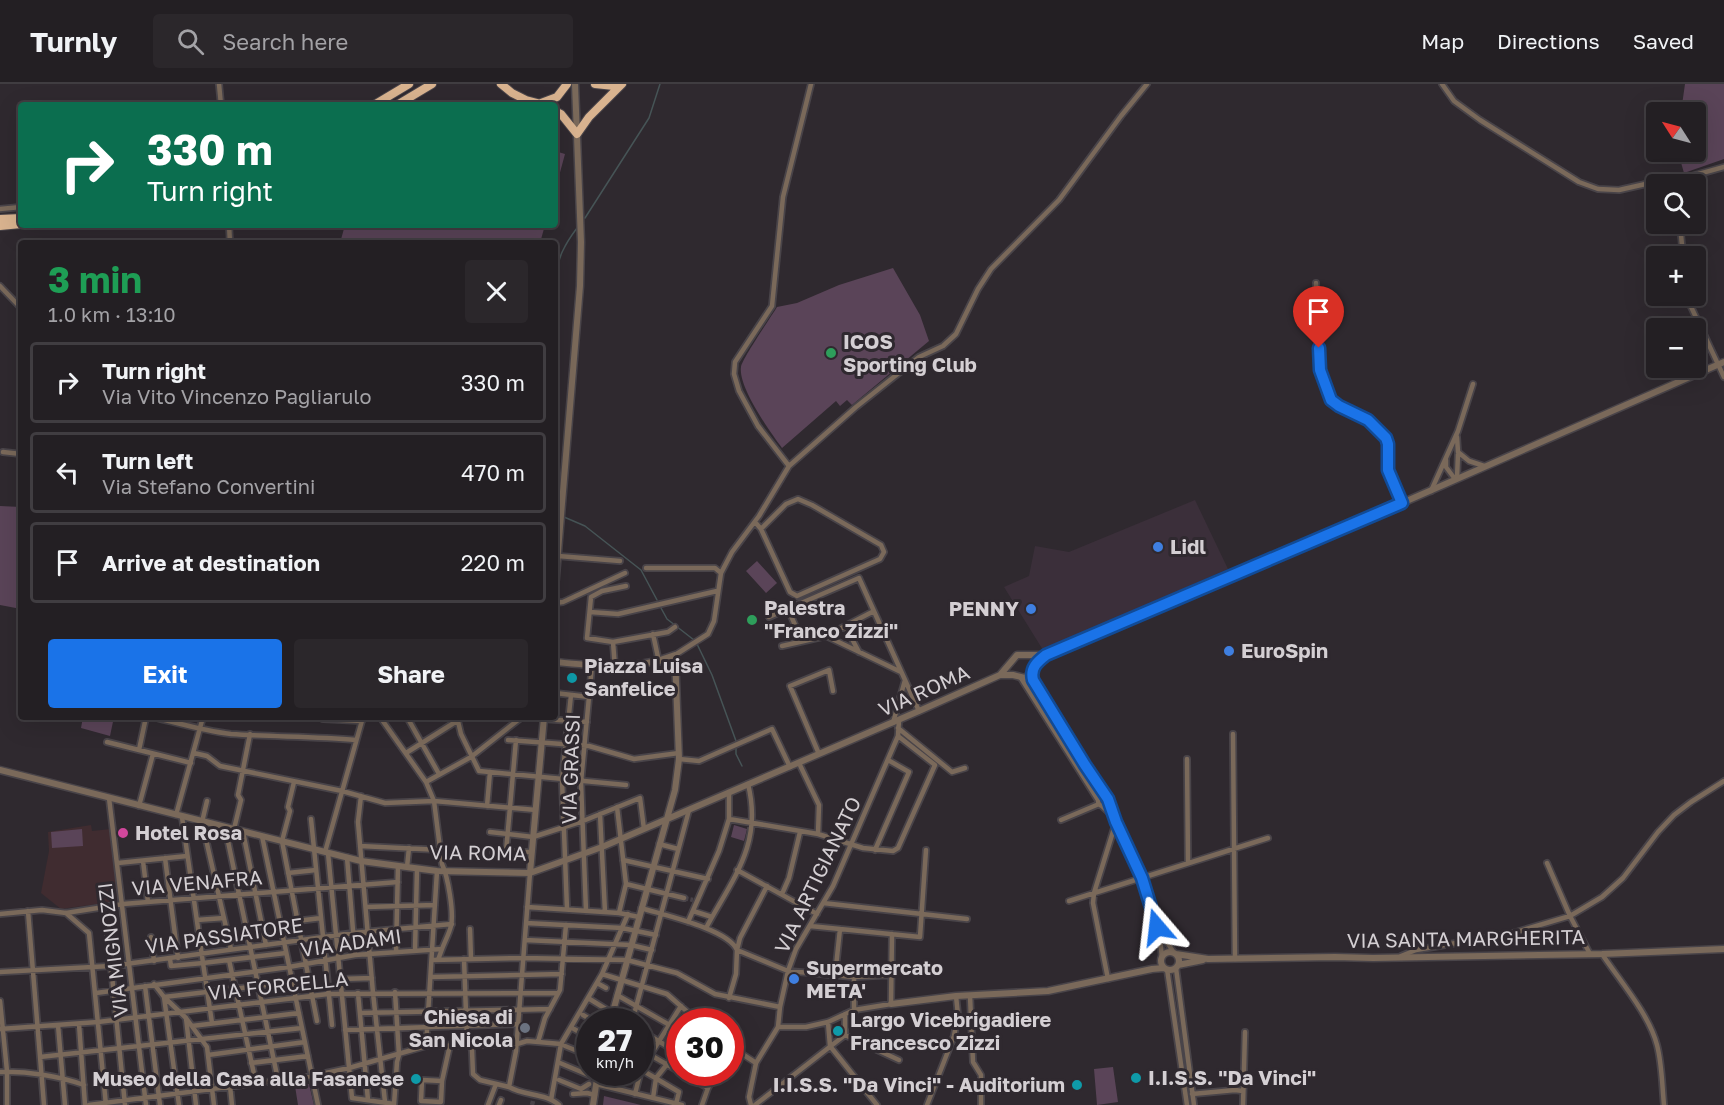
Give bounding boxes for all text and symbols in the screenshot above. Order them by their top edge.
search box [153,14,573,68]
text: Turnly [30,25,117,58]
icon: search [174,25,207,58]
text: Search here [222,28,348,55]
text: Map [1421,28,1464,54]
text: Directions [1497,28,1600,54]
text: Saved [1633,28,1694,54]
north arrow [1646,102,1706,162]
map controls [1646,102,1706,378]
text: 330 m [147,124,273,174]
icon: right [48,126,126,204]
button: search [1646,174,1706,234]
text: Turn right [147,175,273,207]
button: + [1646,246,1706,306]
text: 3 min [48,258,142,301]
button: close [465,260,528,323]
pin [1293,286,1344,348]
icon: arrive [1302,295,1335,328]
text: 1.0 km · 13:10 [48,302,176,326]
button: − [1646,318,1706,378]
place label: ICOS Sporting Club [843,329,977,376]
marker: ICOS Sporting Club [824,346,838,360]
text: Turn right [102,357,206,384]
icon: right [51,366,84,399]
text: 330 m [461,369,525,396]
text: Via Vito Vincenzo Pagliarulo [102,384,372,408]
text: Turn left [102,447,193,474]
icon: left [51,456,84,489]
text: 470 m [461,459,525,486]
text: Via Stefano Convertini [102,474,315,498]
place label: Lidl [1170,534,1206,558]
marker: Lidl [1151,540,1165,554]
icon: arrive [51,546,84,579]
text: Arrive at destination [102,549,320,576]
text: 220 m [461,549,525,576]
place label: Palestra "Franco Zizzi" [764,595,898,642]
place label: PENNY [949,596,1019,620]
marker: PENNY [1024,602,1038,616]
marker: Palestra "Franco Zizzi" [745,613,759,627]
place label: EuroSpin [1241,638,1328,662]
button: Exit [48,639,282,708]
button: Share [294,639,528,708]
marker: EuroSpin [1222,644,1236,658]
place label: Piazza Luisa Sanfelice [584,653,703,700]
street label: VIA ROMA [874,659,973,721]
marker: Piazza Luisa Sanfelice [565,671,579,685]
street label: VIA GRASSI [556,713,584,825]
street label: VIA ARTIGIANATO [769,792,865,957]
place label: Hotel Rosa [135,820,242,844]
marker: Hotel Rosa [116,826,130,840]
street label: VIA ROMA [429,839,527,865]
street label: VIA VENAFRA [131,864,263,900]
street label: VIA MIGNOZZI [92,881,132,1019]
position arrow [1125,895,1189,959]
street label: VIA PASSIATORE [143,912,304,958]
street label: VIA ADAMI [299,923,403,961]
street label: VIA SANTA MARGHERITA [1347,924,1585,952]
place label: Supermercato META' [806,955,943,1002]
street label: VIA FORCELLA [207,966,349,1004]
marker: Supermercato META' [787,972,801,986]
place label: Chiesa di San Nicola [408,1004,513,1051]
place label: Largo Vicebrigadiere Francesco Zizzi [850,1007,1052,1054]
speed limit sign: 30 [666,1008,744,1086]
marker: Chiesa di San Nicola [518,1021,532,1035]
text: 27 [598,1022,632,1058]
marker: Largo Vicebrigadiere Francesco Zizzi [831,1024,845,1038]
text: km/h [596,1053,634,1071]
place label: I.I.S.S. "Da Vinci" [1148,1065,1316,1089]
place label: Museo della Casa alla Fasanese [92,1066,404,1090]
marker: I.I.S.S. "Da Vinci" [1129,1071,1143,1085]
marker: Museo della Casa alla Fasanese [409,1072,423,1086]
place label: I.I.S.S. "Da Vinci" - Auditorium [773,1072,1065,1096]
marker: I.I.S.S. "Da Vinci" - Auditorium [1070,1078,1084,1092]

